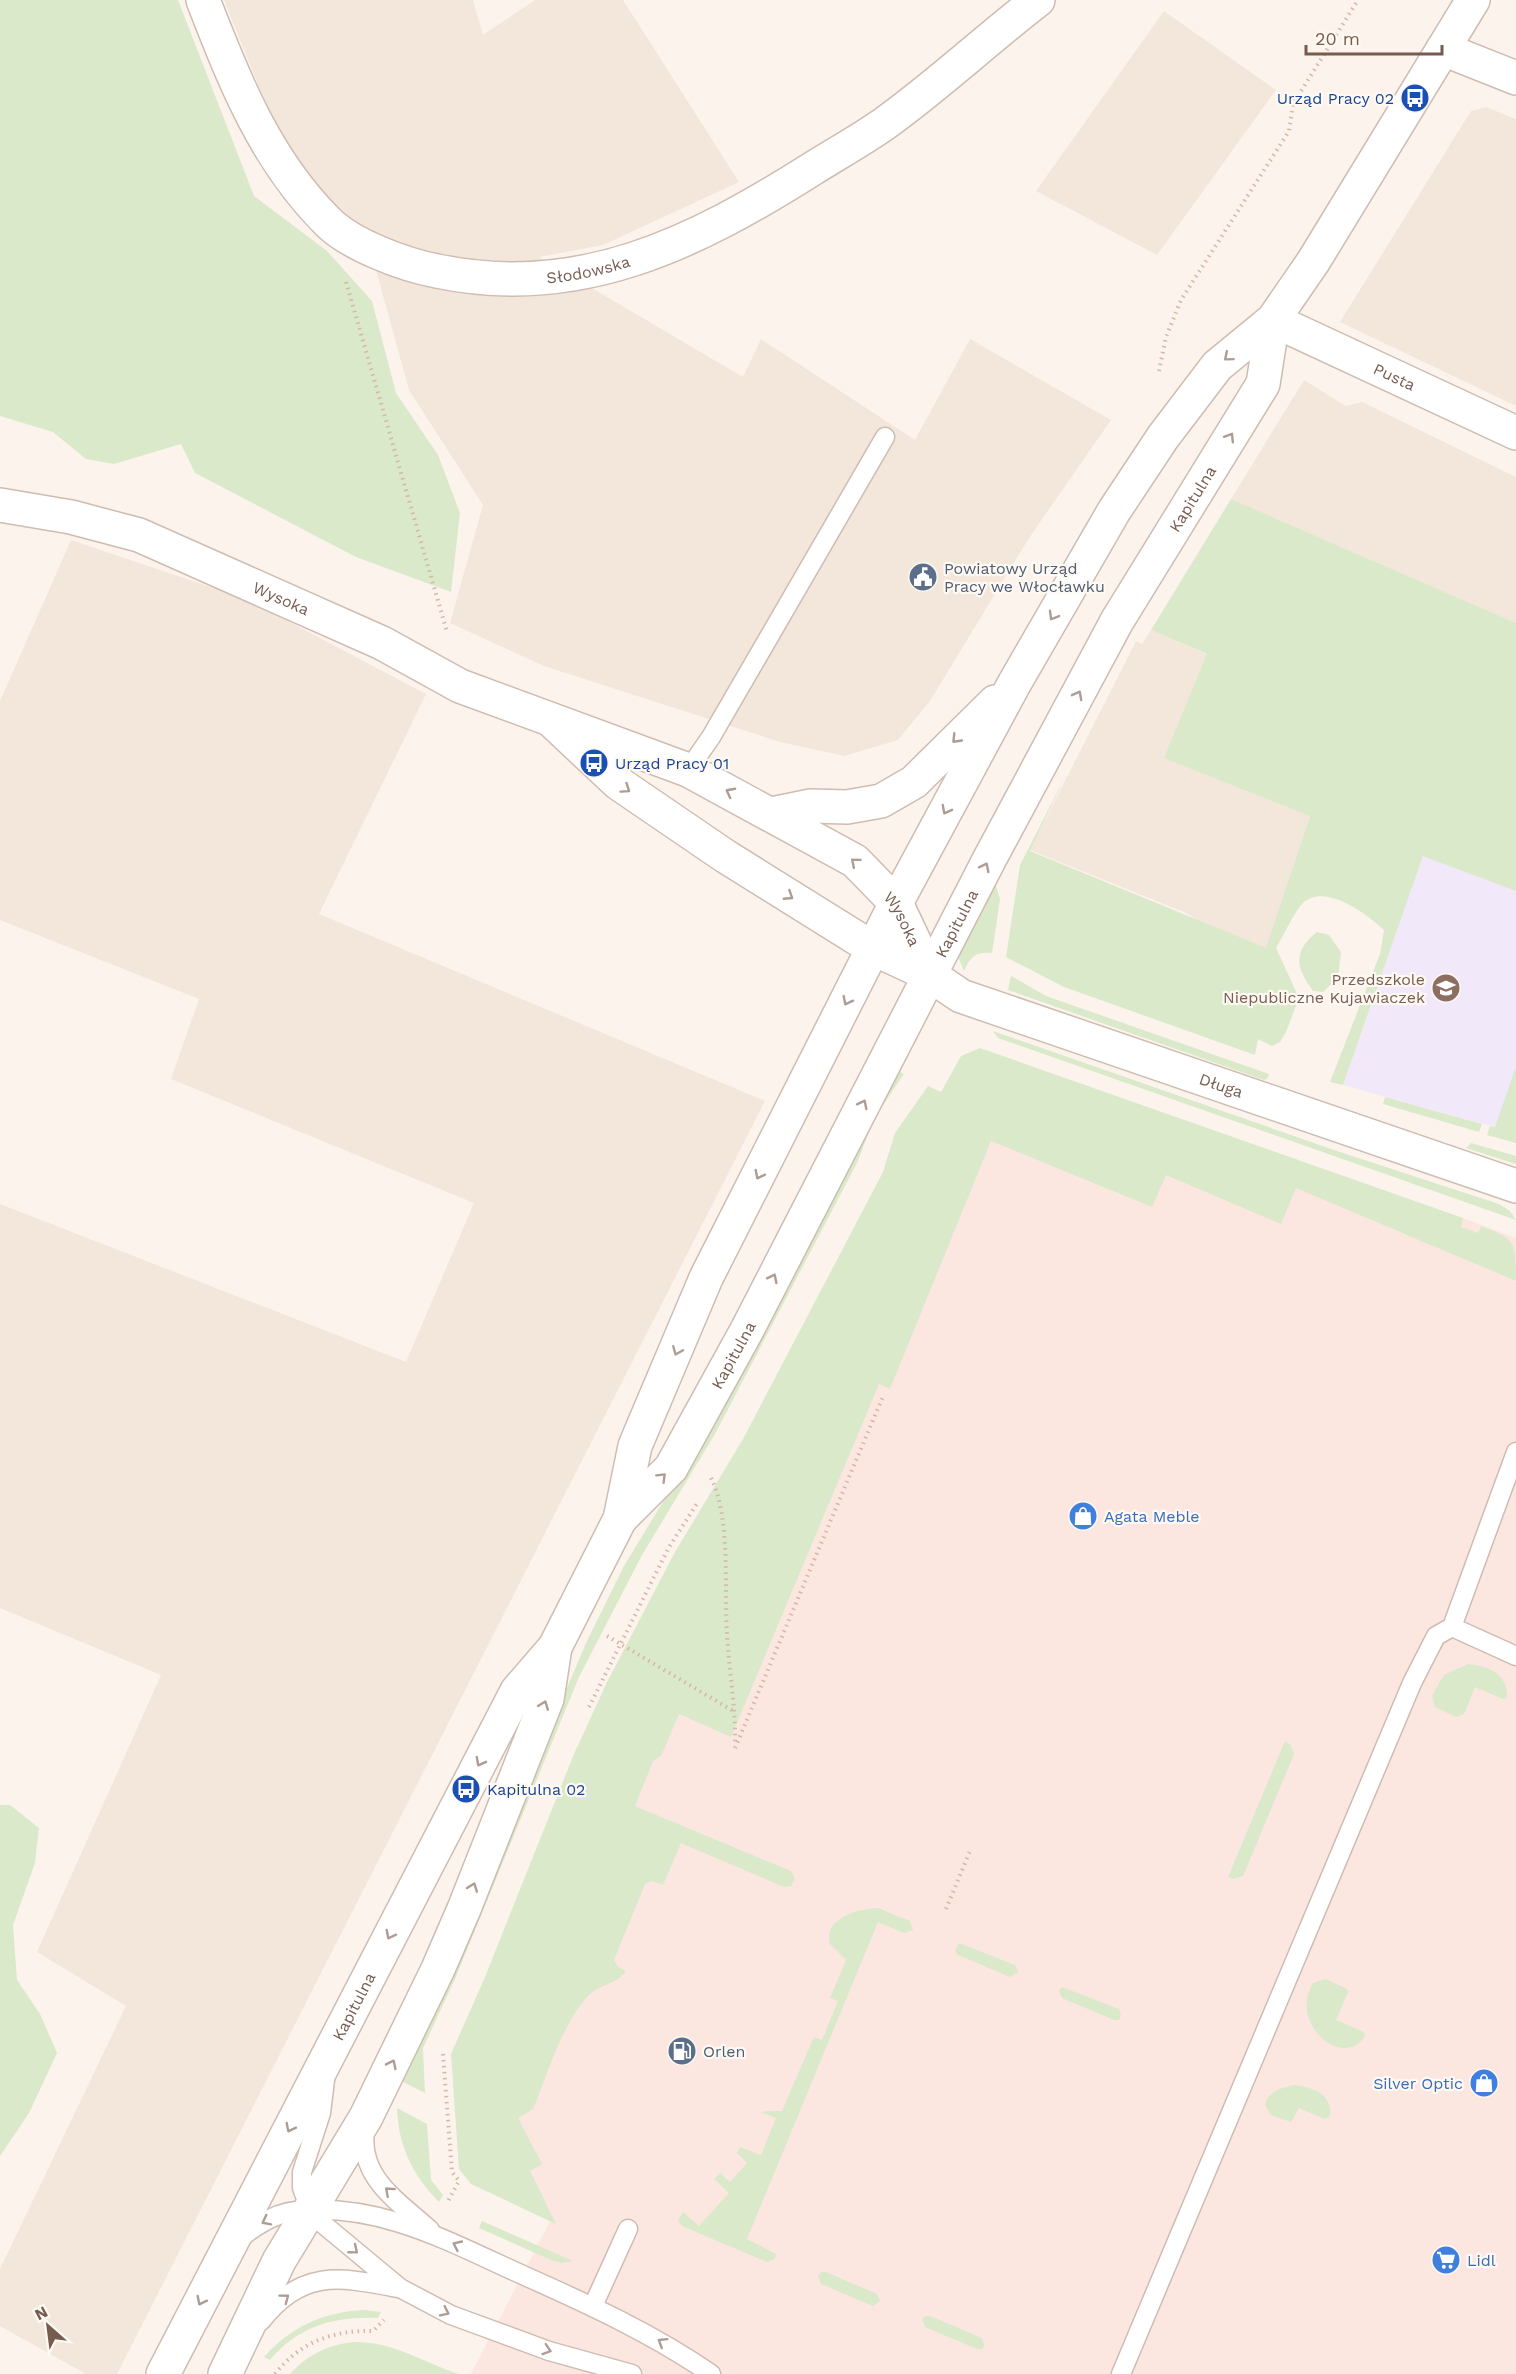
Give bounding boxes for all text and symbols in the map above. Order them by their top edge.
scale bar [1306,18,1442,56]
text: 20 m [1315,28,1360,49]
bus stop icon: Urząd Pracy 02 [1399,82,1431,114]
place label: Urząd Pracy 02 [1277,89,1394,108]
street label: Słodowska [545,252,632,287]
one-way arrow [1224,350,1235,361]
street label: Pusta [1370,359,1418,395]
one-way arrow [1223,433,1235,443]
street label: Kapitulna [1165,462,1220,536]
place label: Powiatowy Urząd Pracy we Włocławku [944,559,1105,596]
public building icon: Powiatowy Urząd Pracy we Włocławku [907,561,939,593]
street label: Wysoka [250,578,312,619]
one-way arrow [1049,610,1060,620]
one-way arrow [1071,691,1082,702]
one-way arrow [952,732,963,742]
bus stop icon: Urząd Pracy 01 [578,747,610,779]
place label: Urząd Pracy 01 [615,754,729,773]
one-way arrow [620,782,631,793]
one-way arrow [726,788,736,799]
one-way arrow [942,803,953,814]
one-way arrow [851,858,862,869]
one-way arrow [978,863,990,874]
street label: Kapitulna [931,886,982,961]
street label: Wysoka [880,887,924,949]
one-way arrow [783,888,794,899]
place label: Przedszkole Niepubliczne Kujawiaczek [1223,970,1425,1007]
school or university icon: Przedszkole Niepubliczne Kujawiaczek [1430,972,1462,1004]
one-way arrow [843,995,854,1005]
street label: Długa [1197,1069,1245,1102]
one-way arrow [856,1100,867,1111]
one-way arrow [754,1168,766,1179]
one-way arrow [766,1273,778,1284]
street label: Kapitulna [707,1318,760,1392]
one-way arrow [672,1345,684,1356]
one-way arrow [654,1474,665,1485]
shop icon: Agata Meble [1067,1500,1099,1532]
place label: Agata Meble [1104,1507,1200,1526]
one-way arrow [536,1700,549,1711]
one-way arrow [476,1756,487,1766]
bus stop icon: Kapitulna 02 [450,1773,482,1805]
place label: Kapitulna 02 [487,1780,585,1799]
one-way arrow [465,1882,478,1892]
one-way arrow [386,1929,397,1939]
street label: Kapitulna [328,1969,379,2044]
fuel station icon: Orlen [666,2035,698,2067]
place label: Orlen [703,2042,745,2061]
one-way arrow [385,2060,397,2071]
shop icon: Silver Optic [1468,2067,1500,2099]
place label: Silver Optic [1373,2074,1463,2093]
one-way arrow [286,2122,298,2133]
one-way arrow [385,2188,396,2199]
one-way arrow [262,2214,273,2225]
one-way arrow [453,2240,464,2252]
one-way arrow [347,2243,358,2254]
supermarket icon: Lidl [1430,2244,1462,2276]
place label: Lidl [1467,2251,1496,2270]
one-way arrow [279,2294,290,2305]
one-way arrow [197,2295,209,2306]
north arrow [18,2296,78,2356]
text: N [31,2302,51,2324]
one-way arrow [438,2305,449,2316]
one-way arrow [658,2338,668,2350]
one-way arrow [541,2343,552,2356]

